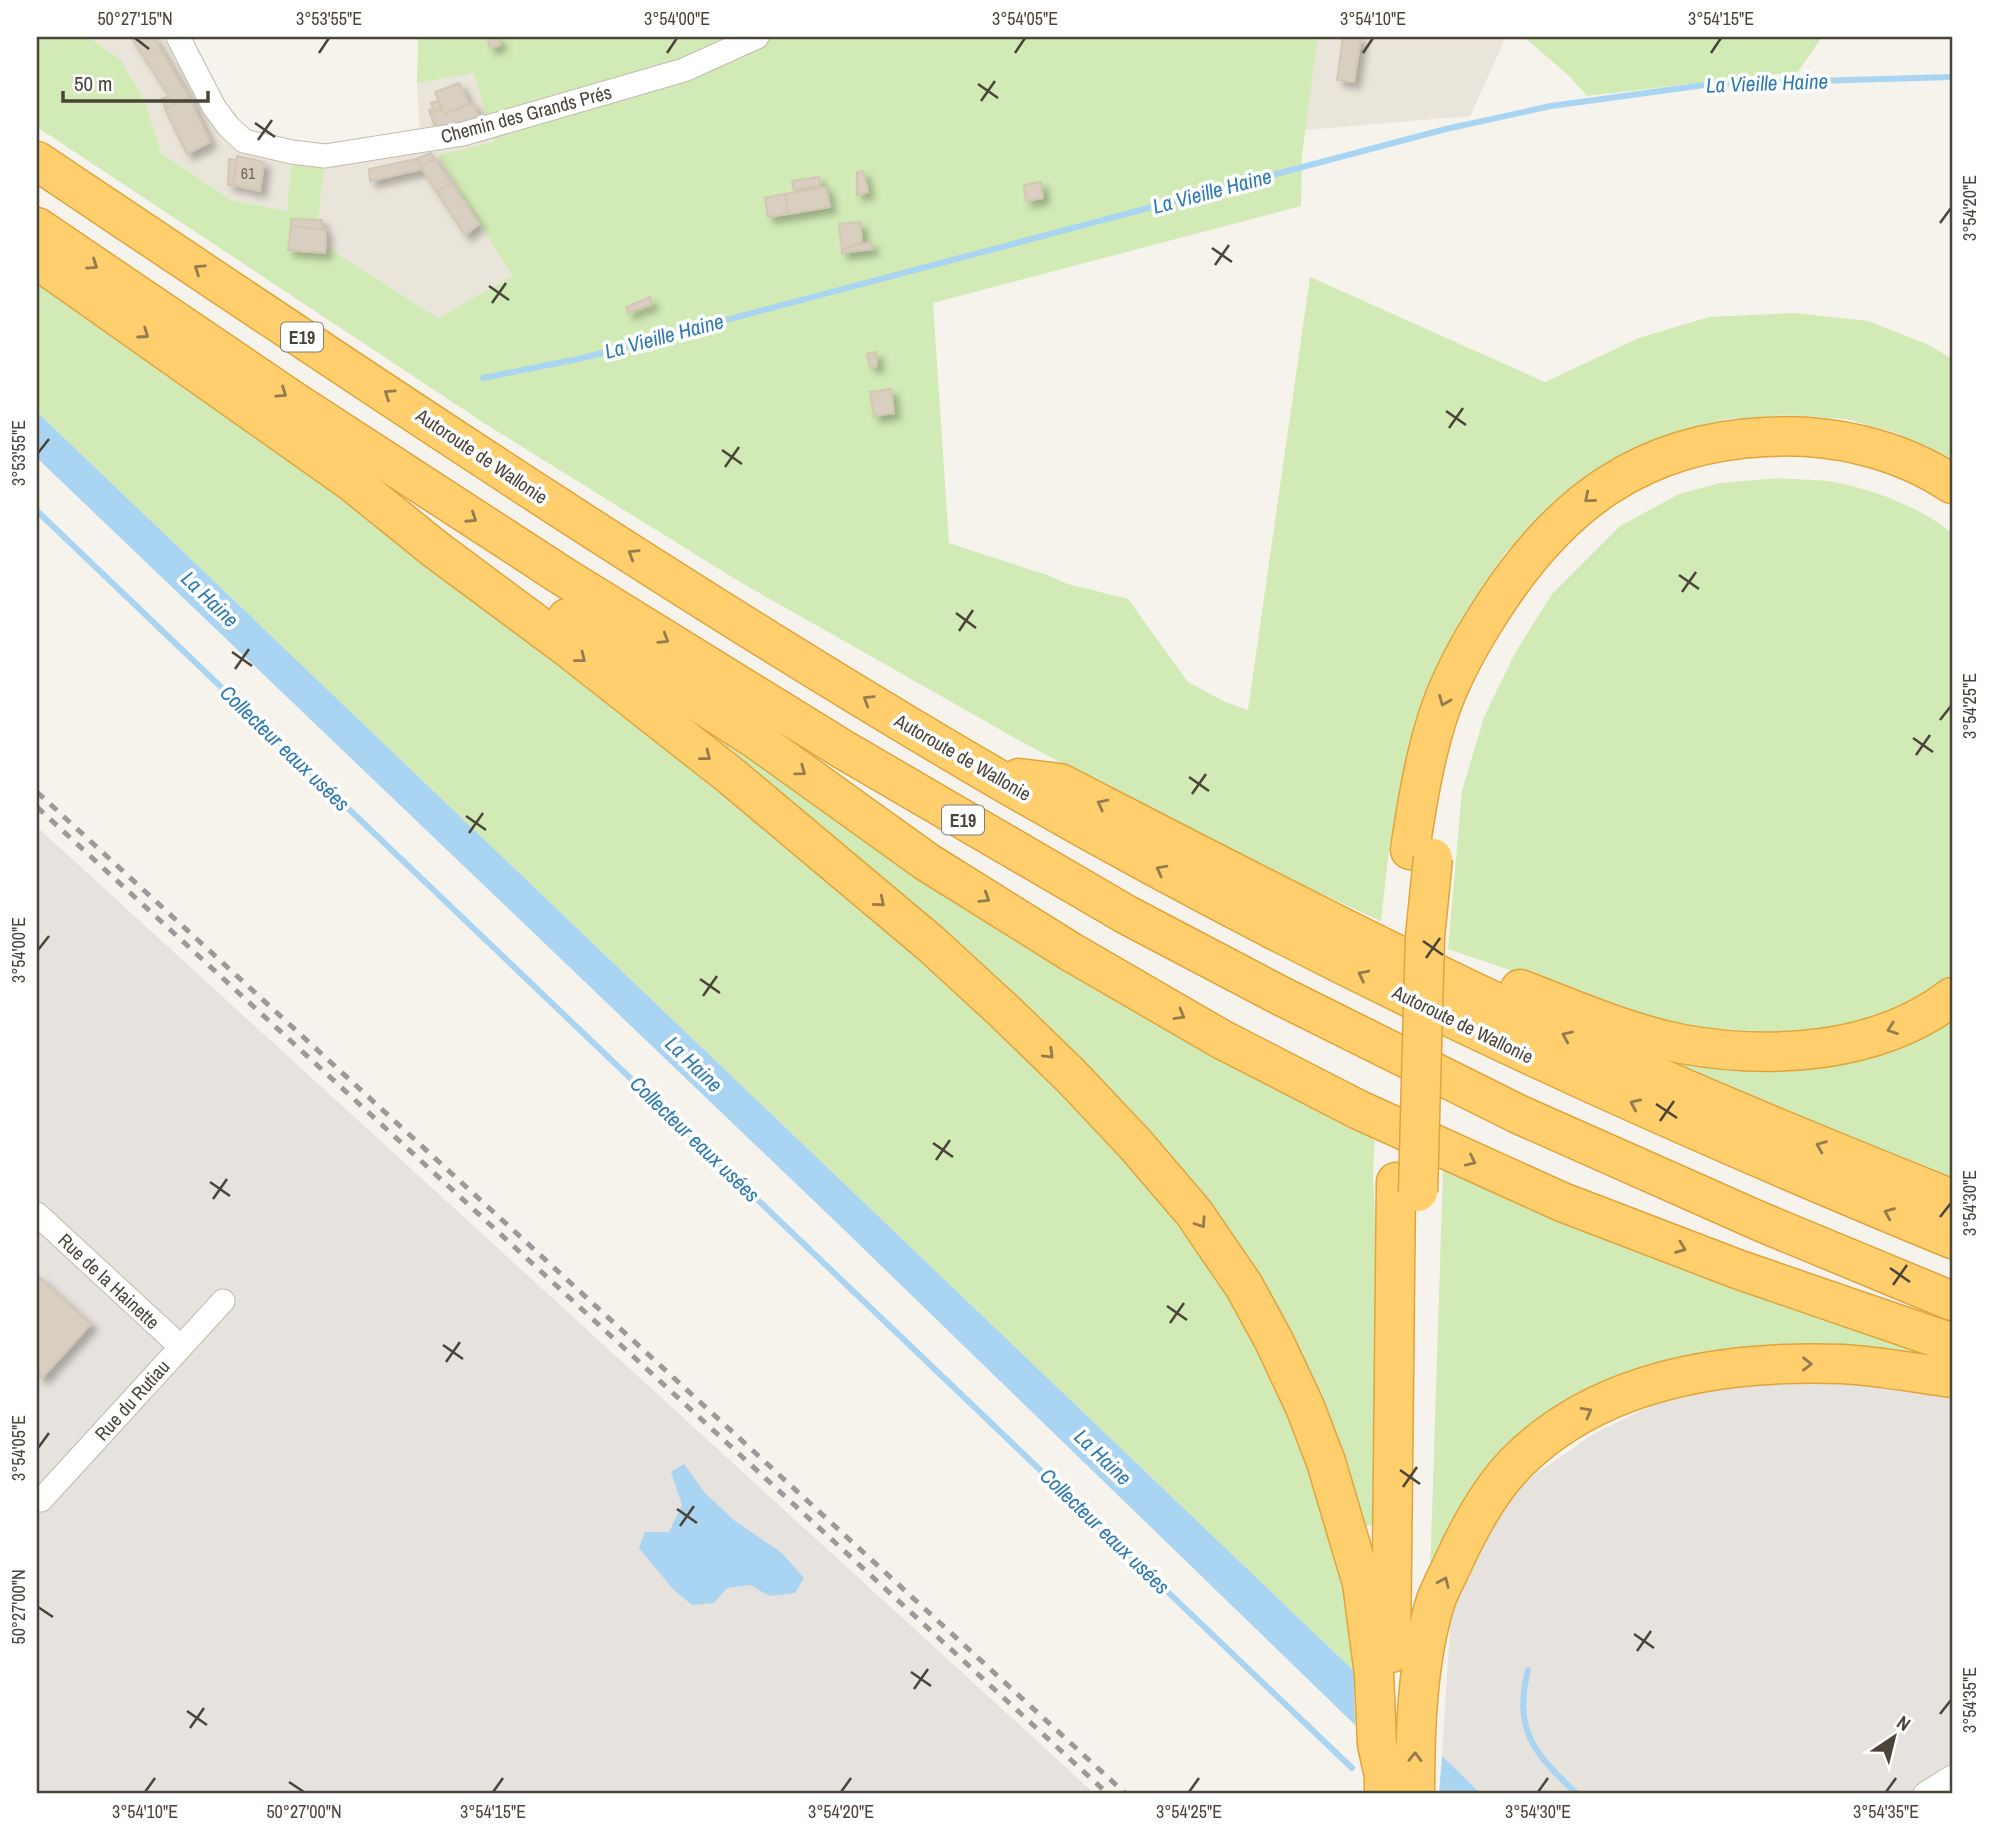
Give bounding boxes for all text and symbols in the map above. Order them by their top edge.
text: 50°27'15"N [97,6,173,31]
text: 3°53'55"E [296,6,362,31]
text: 3°54'00"E [644,6,710,31]
text: 3°54'05"E [992,6,1058,31]
text: 3°54'10"E [1340,6,1406,31]
text: 3°54'15"E [1688,6,1754,31]
scale bar [63,60,208,104]
water label: La Vieille Haine [1705,66,1829,100]
text: 50 m [74,69,112,98]
street label: Chemin des Grands Prés [438,79,614,149]
water label: La Vieille Haine [1149,161,1275,221]
house number: 61 [241,162,256,184]
text: 3°54'20"E [1957,175,1982,241]
one-way arrow [85,257,98,270]
one-way arrow [194,264,207,277]
water label: La Vieille Haine [601,306,727,366]
road number: E19 [281,323,323,352]
one-way arrow [136,326,149,338]
one-way arrow [274,385,287,397]
one-way arrow [384,390,397,403]
street label: Autoroute de Wallonie [410,402,553,510]
text: 3°53'55"E [6,420,31,486]
one-way arrow [1584,490,1596,503]
one-way arrow [464,509,477,522]
one-way arrow [628,549,641,562]
water label: La Haine [175,564,245,634]
one-way arrow [657,631,670,644]
one-way arrow [574,649,586,662]
text: 3°54'25"E [1957,673,1982,739]
water label: Collecteur eaux usées [214,678,357,818]
one-way arrow [1439,694,1453,706]
one-way arrow [862,696,875,709]
street label: Autoroute de Wallonie [889,707,1036,807]
one-way arrow [697,748,710,760]
one-way arrow [793,763,805,776]
one-way arrow [1097,799,1109,813]
road number: E19 [942,806,984,834]
one-way arrow [1156,865,1169,878]
one-way arrow [978,890,991,903]
one-way arrow [872,894,885,906]
text: 3°54'00"E [6,917,31,983]
one-way arrow [1358,969,1370,983]
street label: Autoroute de Wallonie [1387,978,1538,1069]
one-way arrow [1173,1007,1186,1020]
one-way arrow [1887,1021,1899,1035]
water label: La Haine [659,1029,729,1099]
one-way arrow [1562,1030,1574,1044]
one-way arrow [1041,1046,1054,1059]
water label: Collecteur eaux usées [624,1069,767,1209]
one-way arrow [1630,1098,1642,1112]
one-way arrow [1816,1140,1828,1154]
one-way arrow [1464,1153,1476,1167]
text: 3°54'30"E [1957,1170,1982,1236]
one-way arrow [1884,1208,1896,1222]
one-way arrow [1193,1216,1206,1229]
street label: Rue de la Hainette [53,1227,165,1335]
one-way arrow [1675,1240,1687,1254]
street label: Rue du Rutiau [89,1354,175,1446]
one-way arrow [1802,1356,1812,1372]
one-way arrow [1579,1406,1592,1420]
text: 3°54'05"E [6,1415,31,1481]
water label: La Haine [1068,1422,1138,1492]
water label: Collecteur eaux usées [1034,1461,1177,1601]
text: 50°27'00"N [6,1569,31,1645]
one-way arrow [1436,1577,1450,1589]
text: 3°54'35"E [1957,1667,1982,1733]
north arrow [1860,1702,1930,1772]
text: N [1892,1709,1916,1737]
one-way arrow [1407,1751,1423,1762]
text: 3°54'10"E [112,1799,178,1824]
text: 50°27'00"N [266,1799,342,1824]
text: 3°54'15"E [460,1799,526,1824]
text: 3°54'20"E [808,1799,874,1824]
text: 3°54'25"E [1156,1799,1222,1824]
text: 3°54'30"E [1505,1799,1571,1824]
text: 3°54'35"E [1853,1799,1919,1824]

